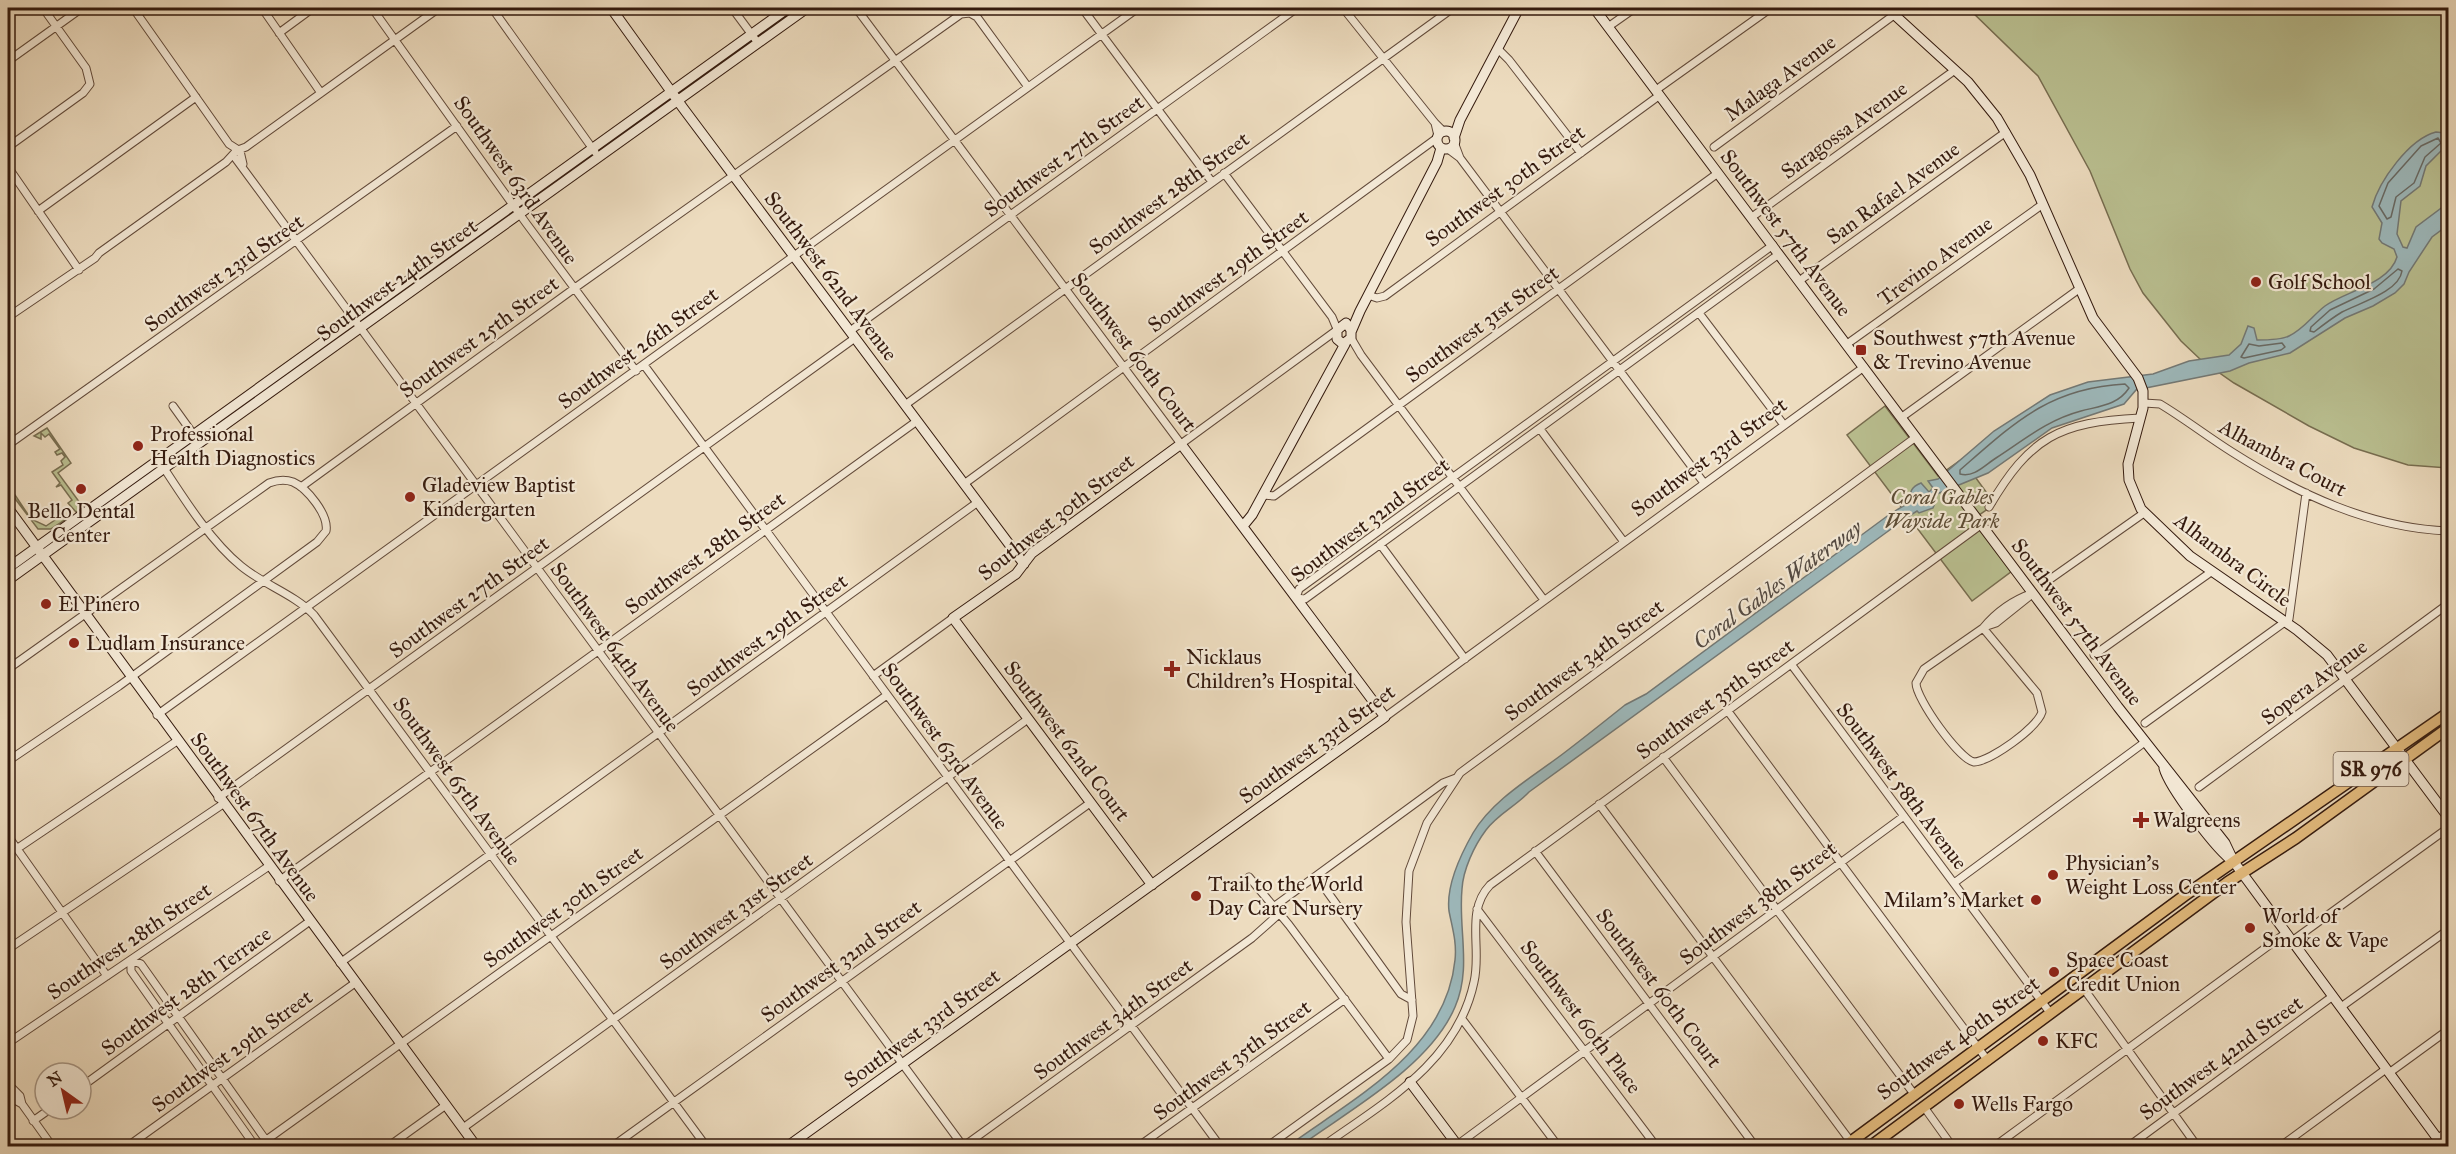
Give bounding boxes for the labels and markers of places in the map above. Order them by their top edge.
place label: Golf School [2268,269,2371,295]
marker: Golf School [2249,275,2263,289]
place label: Southwest 57th Avenue & Trevino Avenue [1873,325,2076,375]
marker: Southwest 57th Avenue & Trevino Avenue [1854,343,1868,357]
place label: Professional Health Diagnostics [150,421,315,471]
marker: Professional Health Diagnostics [131,439,145,453]
place label: Gladeview Baptist Kindergarten [422,472,576,522]
marker: Bello Dental Center [74,482,88,496]
marker: Gladeview Baptist Kindergarten [403,490,417,504]
place label: Bello Dental Center [27,498,135,548]
place label: El Pinero [58,591,140,617]
marker: El Pinero [39,597,53,611]
place label: Ludlam Insurance [86,630,245,656]
marker: Ludlam Insurance [67,636,81,650]
place label: Nicklaus Children's Hospital [1186,644,1354,694]
marker: Nicklaus Children's Hospital [1163,660,1181,678]
place label: Walgreens [2153,807,2241,833]
marker: Walgreens [2134,813,2148,827]
place label: Physician's Weight Loss Center [2065,850,2237,900]
marker: Physician's Weight Loss Center [2046,868,2060,882]
place label: Trail to the World Day Care Nursery [1208,871,1364,921]
place label: Milam's Market [1883,887,2025,913]
marker: Trail to the World Day Care Nursery [1189,889,1203,903]
marker: Milam's Market [2029,893,2043,907]
place label: World of Smoke & Vape [2262,903,2389,953]
marker: World of Smoke & Vape [2243,921,2257,935]
place label: Space Coast Credit Union [2066,947,2180,997]
marker: Space Coast Credit Union [2047,965,2061,979]
place label: KFC [2055,1028,2098,1054]
marker: KFC [2036,1034,2050,1048]
place label: Wells Fargo [1971,1091,2073,1117]
marker: Wells Fargo [1952,1097,1966,1111]

